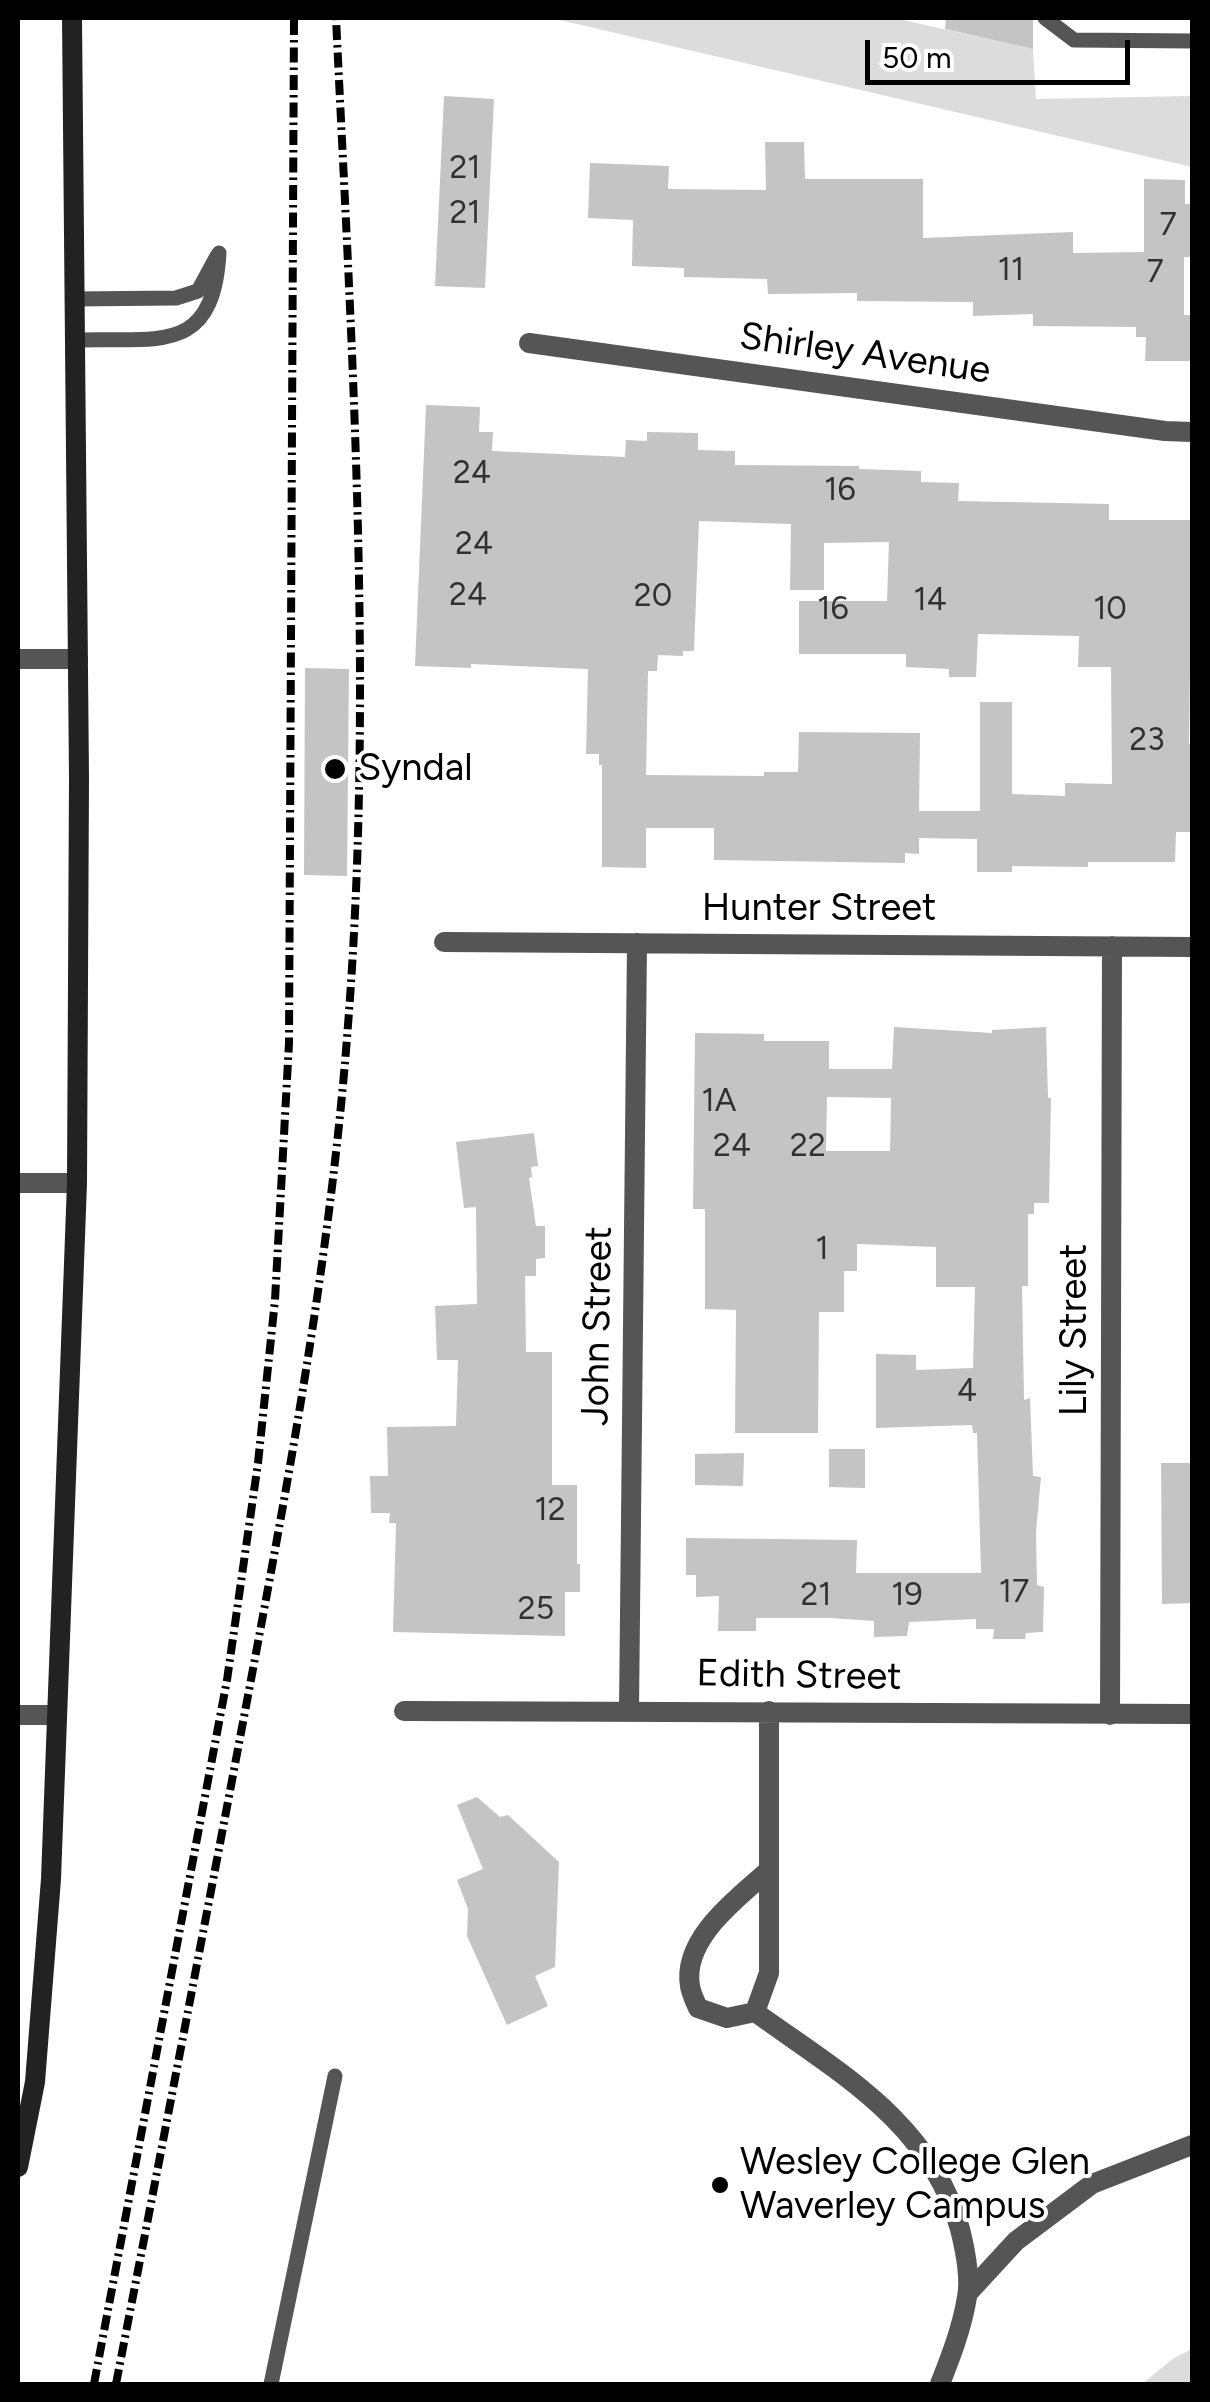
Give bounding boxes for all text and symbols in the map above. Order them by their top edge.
scale bar [870,20,1135,82]
text: 50 m [882,39,951,76]
house number: 21 [449,150,481,188]
house number: 21 [449,195,481,233]
house number: 7 [1159,207,1177,245]
house number: 11 [998,252,1024,290]
house number: 7 [1146,254,1164,292]
street label: Shirley Avenue [737,314,993,394]
house number: 24 [453,455,491,493]
house number: 16 [824,472,856,510]
house number: 24 [455,526,493,564]
house number: 24 [449,577,487,615]
house number: 20 [634,578,672,616]
house number: 14 [913,582,947,620]
house number: 16 [817,591,849,629]
house number: 10 [1093,591,1127,629]
house number: 23 [1129,722,1165,760]
place label: Syndal [358,746,473,792]
marker: Syndal [322,756,348,782]
street label: Hunter Street [702,886,936,932]
house number: 1A [702,1083,736,1121]
house number: 24 [713,1128,751,1166]
house number: 22 [790,1128,826,1166]
street label: John Street [573,1226,623,1426]
house number: 1 [815,1231,829,1269]
street label: Lily Street [1052,1244,1098,1416]
house number: 4 [957,1373,977,1411]
house number: 12 [534,1492,566,1530]
house number: 17 [999,1574,1029,1612]
house number: 21 [800,1577,832,1615]
house number: 19 [891,1577,923,1615]
house number: 25 [518,1591,554,1629]
street label: Edith Street [696,1651,902,1701]
place label: Wesley College Glen Waverley Campus [740,2140,1090,2230]
marker: Wesley College Glen Waverley Campus [709,2174,731,2196]

